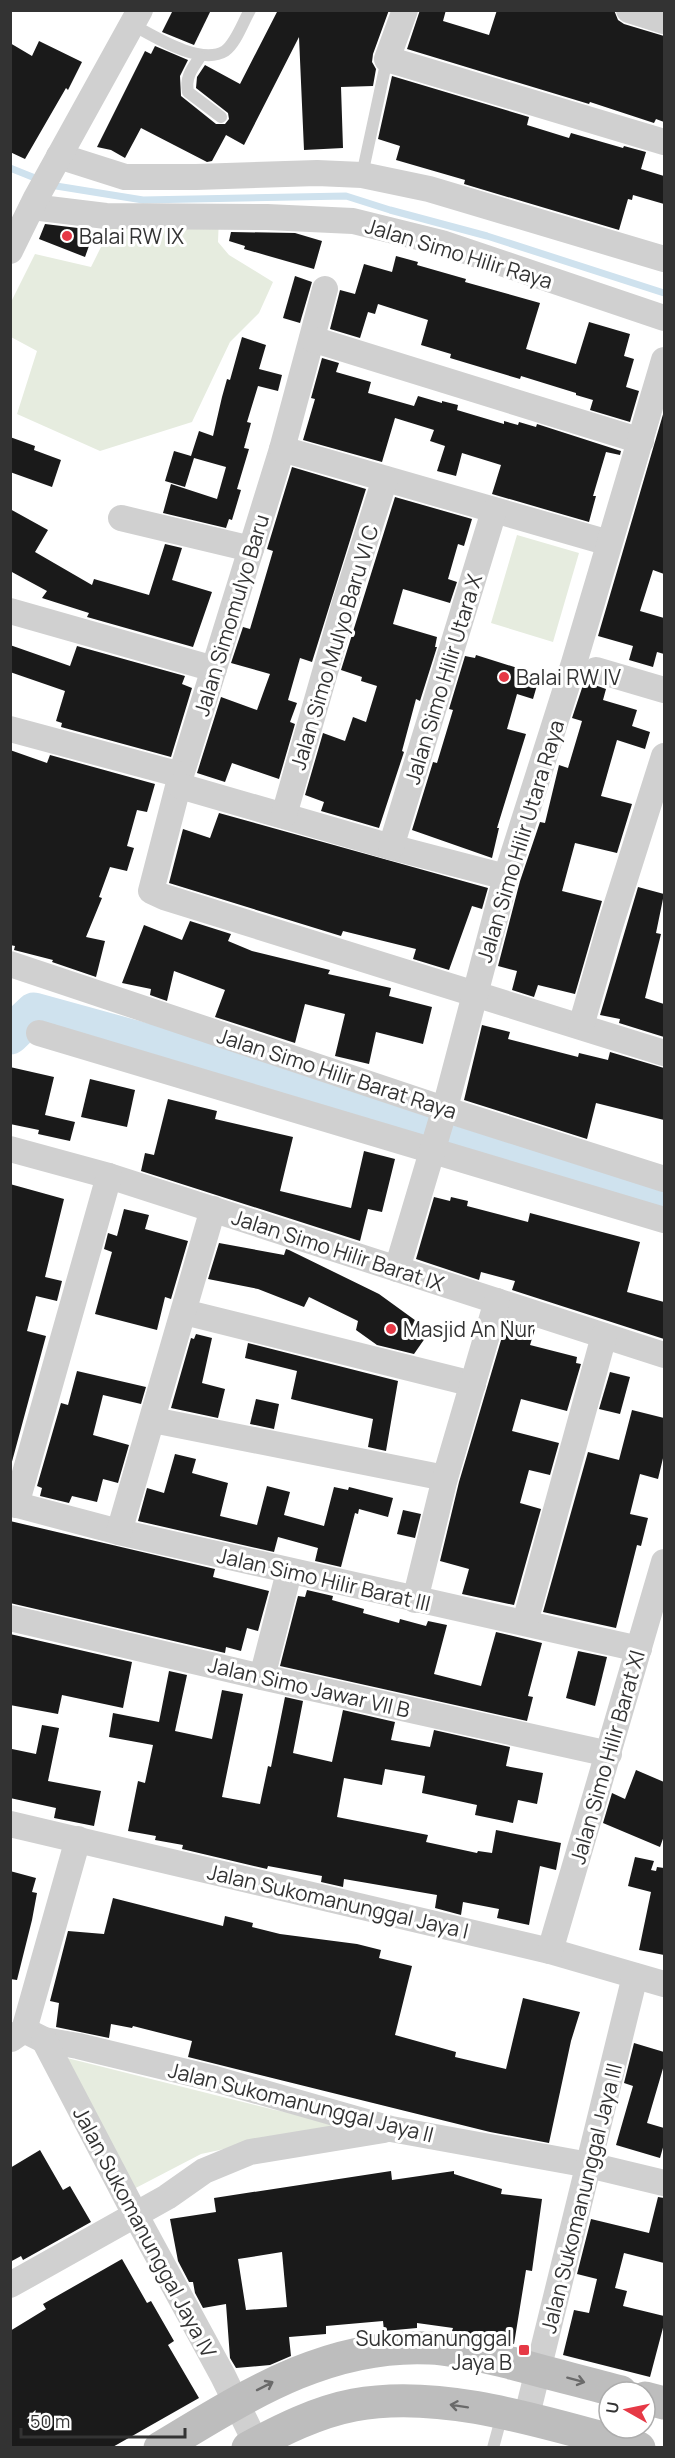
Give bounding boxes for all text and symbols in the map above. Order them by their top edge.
street label: Jalan Simo Hilir Raya [362,211,556,295]
place label: Balai RW IX [79,222,184,250]
marker: Balai RW IX [60,229,74,243]
street label: Jalan Simomulyo Baru [187,511,275,719]
street label: Jalan Simo Mulyo Baru VI C [283,521,385,773]
street label: Jalan Simo Hilir Utara X [398,570,488,787]
place label: Balai RW IV [516,663,621,691]
marker: Balai RW IV [497,670,511,684]
street label: Jalan Simo Hilir Utara Raya [470,716,570,966]
street label: Jalan Simo Hilir Barat Raya [214,1021,460,1125]
street label: Jalan Simo Hilir Barat IX [228,1202,448,1298]
place label: Masjid An Nur [403,1315,535,1343]
marker: Masjid An Nur [384,1322,398,1336]
street label: Jalan Simo Hilir Barat III [214,1541,434,1617]
street label: Jalan Simo Hilir Barat XI [563,1647,651,1867]
street label: Jalan Simo Jawar VII B [205,1650,413,1724]
street label: Jalan Sukomanunggal Jaya I [205,1857,471,1945]
street label: Jalan Sukomanunggal Jaya II [165,2055,437,2149]
street label: Jalan Sukomanunggal Jaya III [534,2060,628,2336]
street label: Jalan Sukomanunggal Jaya IV [67,2102,223,2363]
place label: Sukomanunggal Jaya B [356,2324,512,2376]
marker: Sukomanunggal Jaya B [517,2343,531,2357]
one-way arrow [567,2375,586,2387]
one-way arrow [256,2380,274,2391]
north arrow [597,2380,657,2440]
one-way arrow [450,2400,470,2411]
text: U [600,2400,624,2415]
scale bar [21,2401,184,2439]
text: 50 m [30,2409,70,2433]

